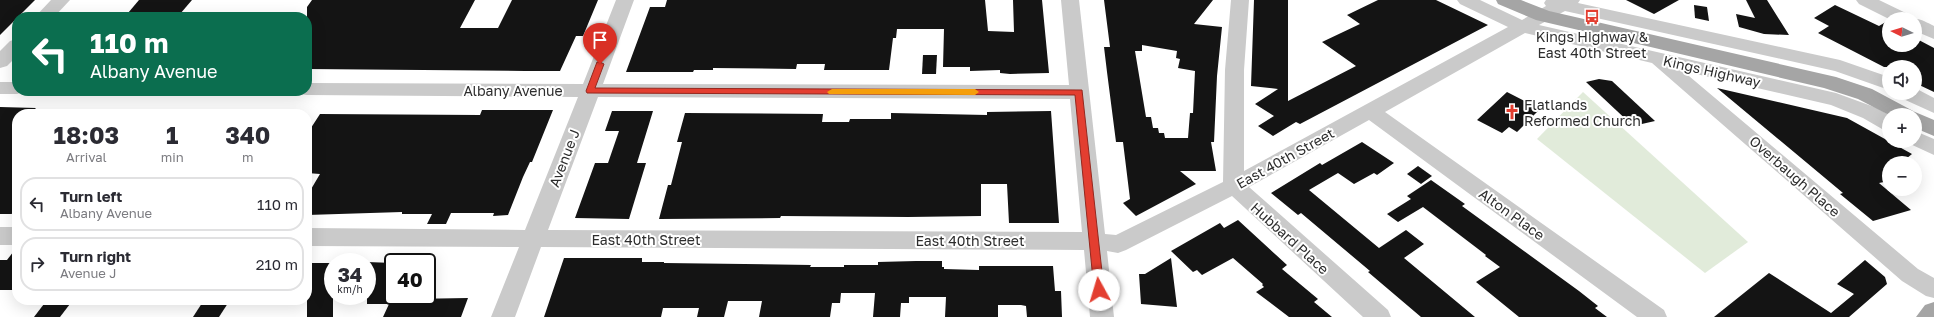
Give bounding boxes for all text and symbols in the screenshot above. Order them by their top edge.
bus stop icon: Kings Highway & East 40th Street [1583,8,1601,26]
north arrow [1882,12,1922,52]
map controls [1882,12,1922,196]
pin [583,23,617,64]
text: 110 m [90,26,169,59]
icon: left [24,28,76,80]
place label: Kings Highway & East 40th Street [1536,28,1649,61]
icon: arrive [589,29,611,51]
street label: Kings Highway [1662,52,1763,91]
text: Albany Avenue [90,60,218,82]
button: sound [1882,60,1922,100]
street label: Albany Avenue [463,82,563,99]
place label: Flatlands Reformed Church [1524,96,1641,129]
church icon: Flatlands Reformed Church [1503,103,1521,121]
button: + [1882,108,1922,148]
text: 18:03 [54,120,119,149]
text: 1 [166,120,178,149]
text: 340 [225,120,270,149]
street label: East 40th Street [1233,124,1337,192]
street label: Avenue J [545,127,583,189]
street label: Overbaugh Place [1746,132,1844,220]
text: Arrival [66,149,107,165]
text: min [161,149,184,165]
text: m [242,149,254,165]
button: − [1882,156,1922,196]
street label: Alton Place [1476,185,1548,243]
text: Turn left [60,187,122,205]
icon: left [26,193,48,215]
text: 110 m [257,195,298,213]
street label: Hubbard Place [1248,199,1332,277]
text: Albany Avenue [60,205,152,221]
street label: East 40th Street [591,231,701,248]
street label: East 40th Street [915,232,1025,249]
text: Turn right [60,247,131,265]
icon: right [26,253,48,275]
speed limit sign: 40 [384,253,436,305]
text: 210 m [256,255,298,273]
text: 34 [338,262,362,286]
text: Avenue J [60,265,116,281]
position arrow [1078,269,1120,311]
text: km/h [337,283,363,295]

